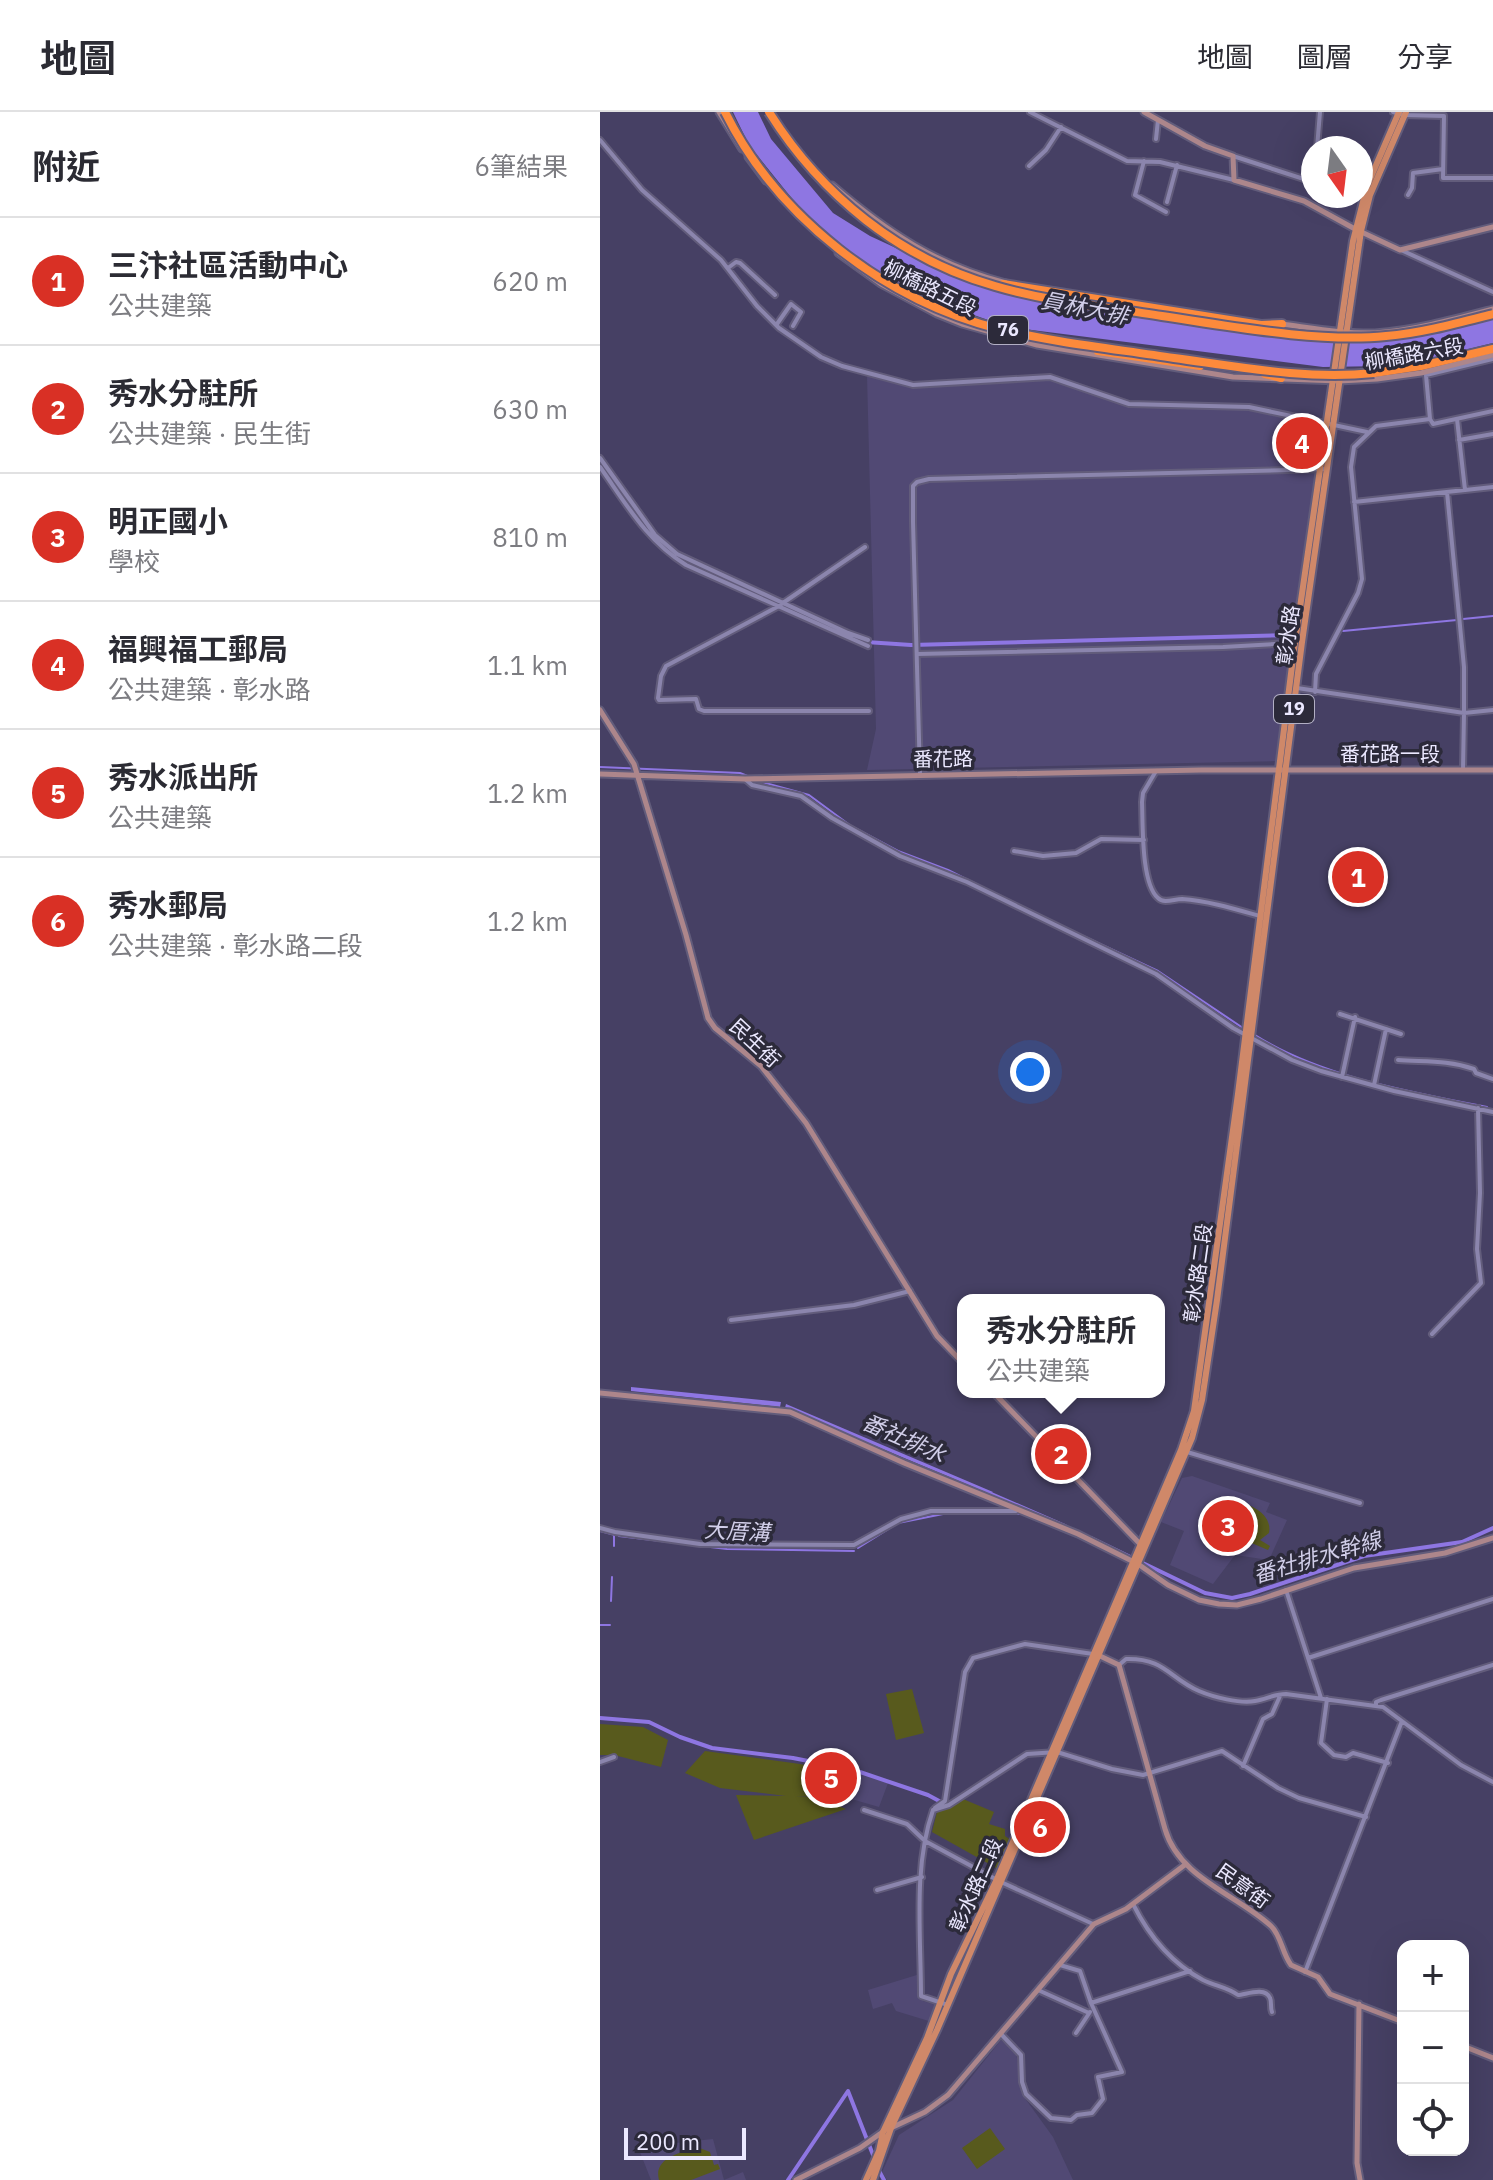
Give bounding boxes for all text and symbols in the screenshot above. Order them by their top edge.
text: 地圖 [40,33,116,82]
text: 地圖 [1197,38,1253,75]
text: 圖層 [1297,38,1353,75]
text: 分享 [1397,38,1453,75]
north arrow [1301,136,1373,208]
text: 附近 [32,144,100,188]
text: 6筆結果 [474,149,568,183]
text: 三汴社區活動中心 [108,245,348,284]
street label: 柳橋路五段 [879,253,981,322]
text: 1 [50,264,66,298]
text: 620 m [492,264,568,298]
water label: 員林大排 [1039,285,1134,331]
text: 公共建築 [108,288,212,322]
road number: 76 [988,316,1028,344]
street label: 柳橋路六段 [1362,332,1465,375]
text: 秀水分駐所 [108,373,258,412]
text: 2 [50,392,66,426]
text: 630 m [492,392,568,426]
pin: 4 [1276,413,1328,473]
text: 公共建築 · 民生街 [108,416,311,450]
text: 明正國小 [108,501,228,540]
text: 3 [50,520,66,554]
text: 810 m [492,520,568,554]
text: 學校 [108,544,160,578]
street label: 彰水路 [1270,603,1305,667]
text: 福興福工郵局 [108,629,288,668]
text: 4 [50,648,66,682]
text: 1.1 km [487,648,568,682]
text: 公共建築 · 彰水路 [108,672,311,706]
road number: 19 [1274,695,1314,723]
street label: 番花路一段 [1340,740,1440,767]
street label: 番花路 [913,744,973,773]
text: 秀水派出所 [108,757,258,796]
text: 5 [50,776,66,810]
text: 1.2 km [487,776,568,810]
text: 公共建築 [108,800,212,834]
pin: 1 [1332,847,1384,907]
text: 秀水郵局 [108,885,228,924]
text: 6 [50,904,66,938]
text: 1.2 km [487,904,568,938]
text: 公共建築 · 彰水路二段 [108,928,363,962]
street label: 民生街 [724,1012,786,1073]
your location [1010,1052,1050,1092]
street label: 彰水路二段 [1177,1222,1218,1324]
popup [957,1294,1165,1398]
text: 秀水分駐所 [986,1310,1136,1349]
text: 公共建築 [986,1353,1090,1387]
water label: 番社排水 [858,1406,951,1469]
pin: 2 [1035,1424,1087,1484]
pin: 3 [1202,1496,1254,1556]
water label: 大厝溝 [703,1514,774,1547]
water label: 番社排水幹線 [1249,1524,1387,1589]
pin: 5 [805,1748,857,1808]
pin: 6 [1014,1797,1066,1857]
street label: 彰水路二段 [943,1834,1008,1936]
street label: 民意街 [1211,1857,1275,1914]
map controls [1397,1940,1469,2156]
button: + [1397,1940,1469,2012]
button: − [1397,2012,1469,2084]
button: locate [1397,2084,1469,2156]
scale bar [624,2124,746,2160]
text: 200 m [636,2127,700,2156]

